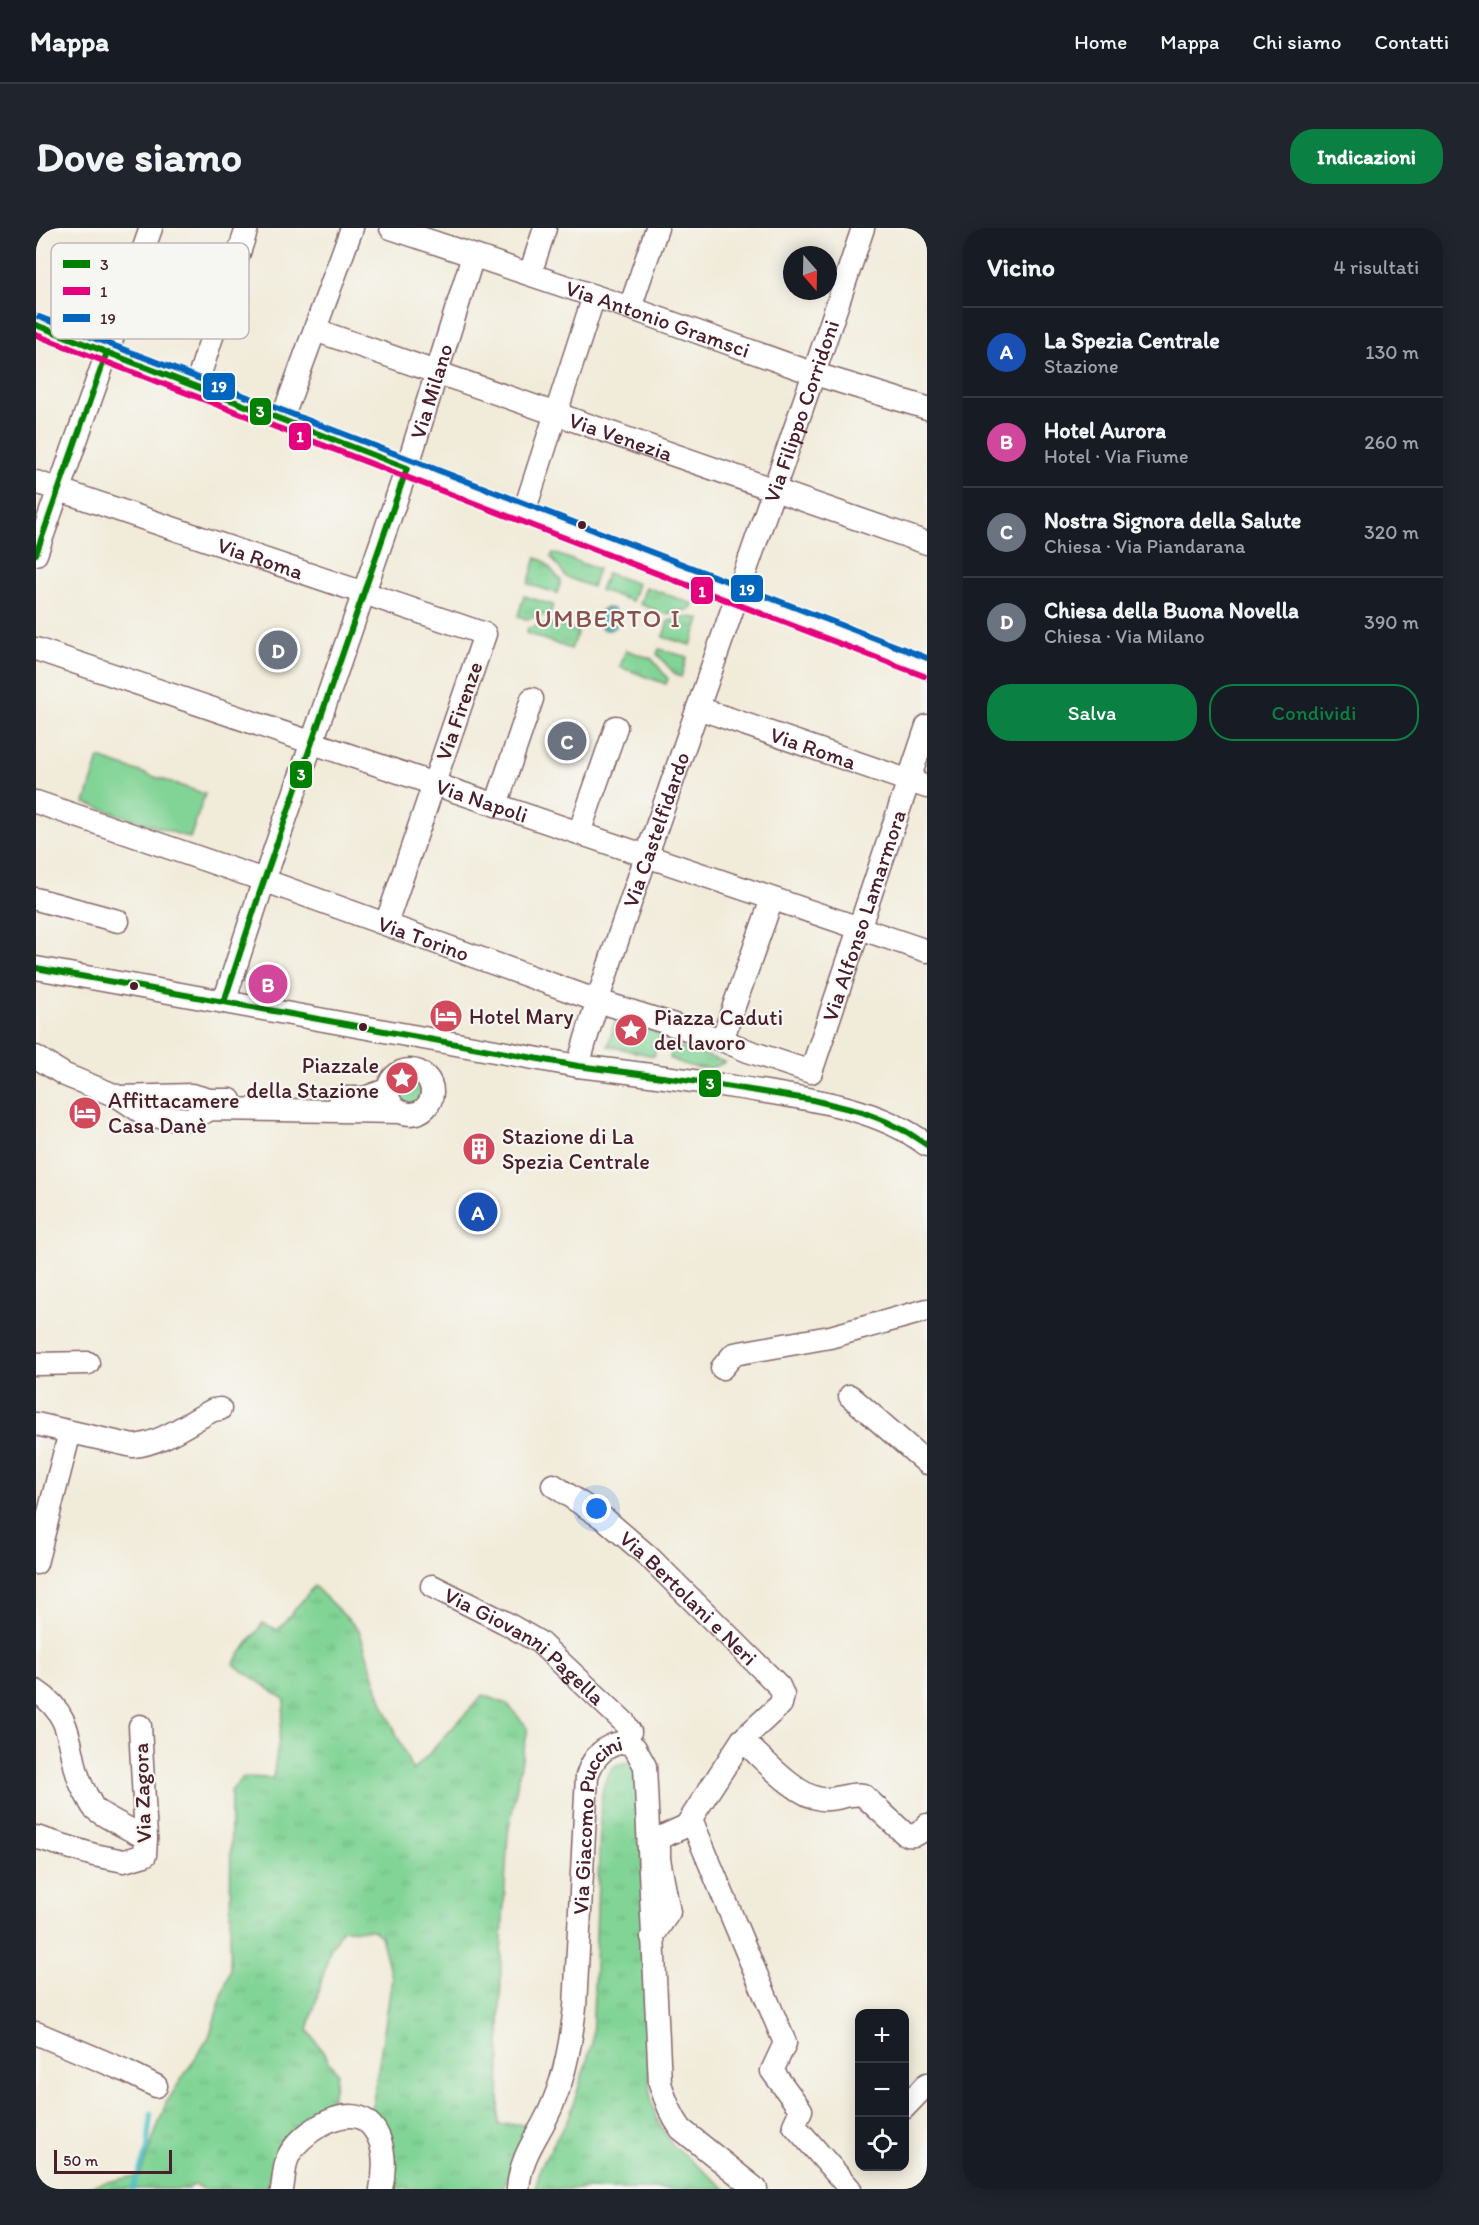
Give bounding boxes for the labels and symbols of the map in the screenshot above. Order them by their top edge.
legend [51,243,249,339]
north arrow [783,246,837,300]
text: 3 [100,255,109,274]
street label: Via Antonio Gramsci [562,274,754,363]
text: 1 [100,282,108,301]
text: 19 [100,309,116,328]
street label: Via Filippo Corridoni [757,316,845,506]
street label: Via Milano [403,340,458,442]
line badge: 19 [202,372,236,401]
text: 19 [211,377,227,396]
line badge: 3 [249,397,272,426]
text: 3 [256,402,265,421]
street label: Via Venezia [566,406,677,467]
line badge: 1 [288,422,312,451]
text: 1 [296,427,304,446]
unlabelled marker [576,519,588,531]
street label: Via Roma [214,531,308,585]
line badge: 19 [730,574,764,603]
line badge: 1 [690,576,714,605]
text: 19 [739,580,755,599]
text: 1 [698,582,706,601]
district label: UMBERTO I [535,602,681,634]
pin: D [258,628,298,672]
street label: Via Firenze [429,658,489,764]
pin: C [548,718,586,764]
street label: Via Roma [767,720,860,775]
street label: Via Castelfidardo [616,748,695,911]
line badge: 3 [289,760,313,789]
text: 3 [297,765,306,784]
street label: Via Napoli [433,772,532,828]
street label: Via Alfonso Lamarmora [816,806,912,1025]
street label: Via Torino [374,909,473,967]
pin: B [248,962,288,1006]
unlabelled marker [128,980,140,992]
hotel icon: Hotel Mary [428,998,464,1034]
place label: Hotel Mary [469,1003,574,1030]
place label: Piazza Caduti del lavoro [654,1004,783,1056]
place icon: Piazza Caduti del lavoro [613,1012,649,1048]
unlabelled marker [357,1021,369,1033]
place label: Piazzale della Stazione [246,1052,379,1104]
place icon: Piazzale della Stazione [384,1060,420,1096]
line badge: 3 [698,1069,722,1098]
text: 3 [706,1074,715,1093]
place label: Affittacamere Casa Danè [108,1087,240,1139]
hotel icon: Affittacamere Casa Danè [67,1095,103,1131]
place label: Stazione di La Spezia Centrale [502,1123,650,1175]
building icon: Stazione di La Spezia Centrale [461,1131,497,1167]
pin: A [458,1190,498,1234]
your location [582,1494,611,1523]
street label: Via Bertolani e Neri [614,1524,763,1671]
street label: Via Giovanni Pagella [440,1581,611,1711]
street label: Via Giacomo Puccini [566,1729,625,1915]
street label: Via Zagora [127,1742,157,1843]
scale bar [54,2147,172,2174]

